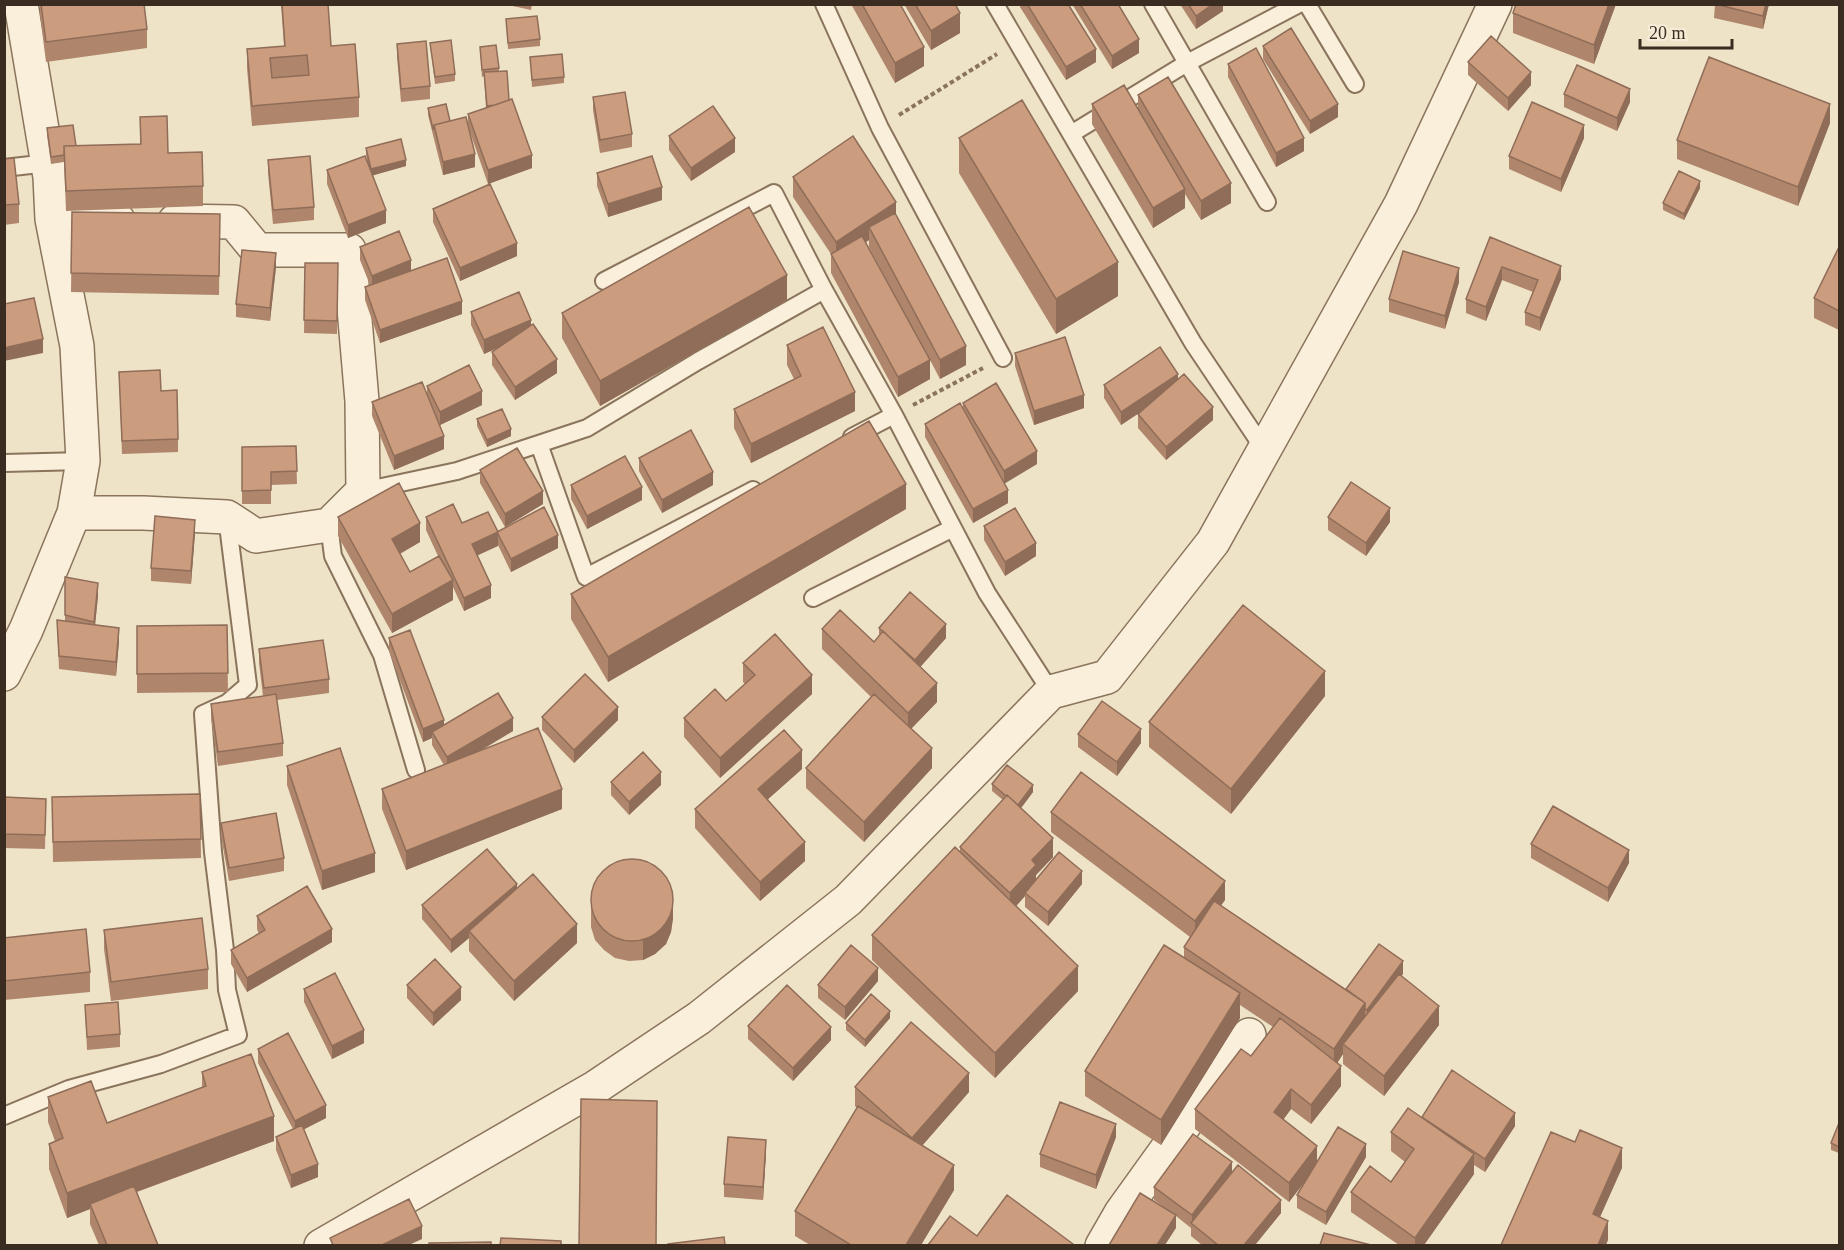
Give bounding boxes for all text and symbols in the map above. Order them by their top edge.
scale bar [1640,12,1732,50]
text: 20 m [1649,23,1686,43]

